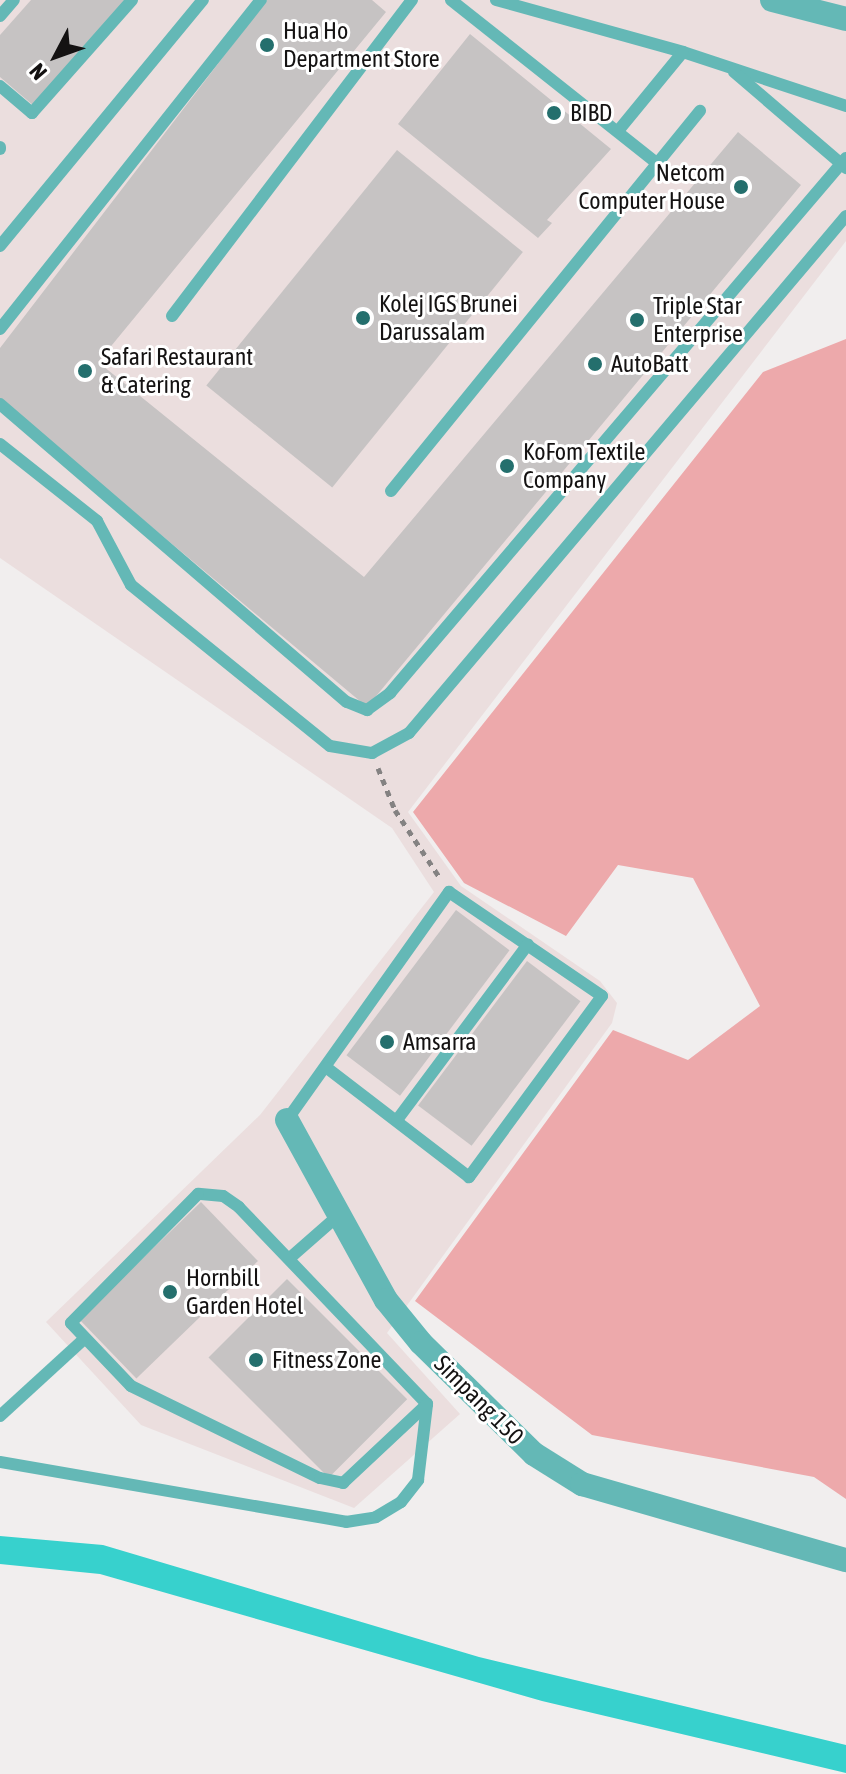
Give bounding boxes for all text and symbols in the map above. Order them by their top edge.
north arrow [16,16,96,96]
place label: Hua Ho Department Store [283,17,440,73]
marker: Hua Ho Department Store [258,36,276,54]
text: N [24,58,52,85]
place label: BIBD [570,99,612,127]
marker: BIBD [545,104,563,122]
place label: Netcom Computer House [579,159,725,215]
marker: Netcom Computer House [732,178,750,196]
place label: Kolej IGS Brunei Darussalam [379,290,518,346]
place label: Triple Star Enterprise [653,292,743,348]
marker: Kolej IGS Brunei Darussalam [354,309,372,327]
marker: Triple Star Enterprise [628,311,646,329]
place label: Safari Restaurant & Catering [101,343,253,399]
place label: AutoBatt [611,350,689,378]
marker: AutoBatt [586,355,604,373]
marker: Safari Restaurant & Catering [76,362,94,380]
place label: KoFom Textile Company [523,438,645,494]
marker: KoFom Textile Company [498,457,516,475]
place label: Amsarra [403,1028,477,1056]
marker: Amsarra [378,1033,396,1051]
place label: Hornbill Garden Hotel [186,1264,303,1320]
marker: Hornbill Garden Hotel [161,1283,179,1301]
place label: Fitness Zone [272,1346,381,1374]
street label: Simpang 150 [428,1349,530,1451]
marker: Fitness Zone [247,1351,265,1369]

